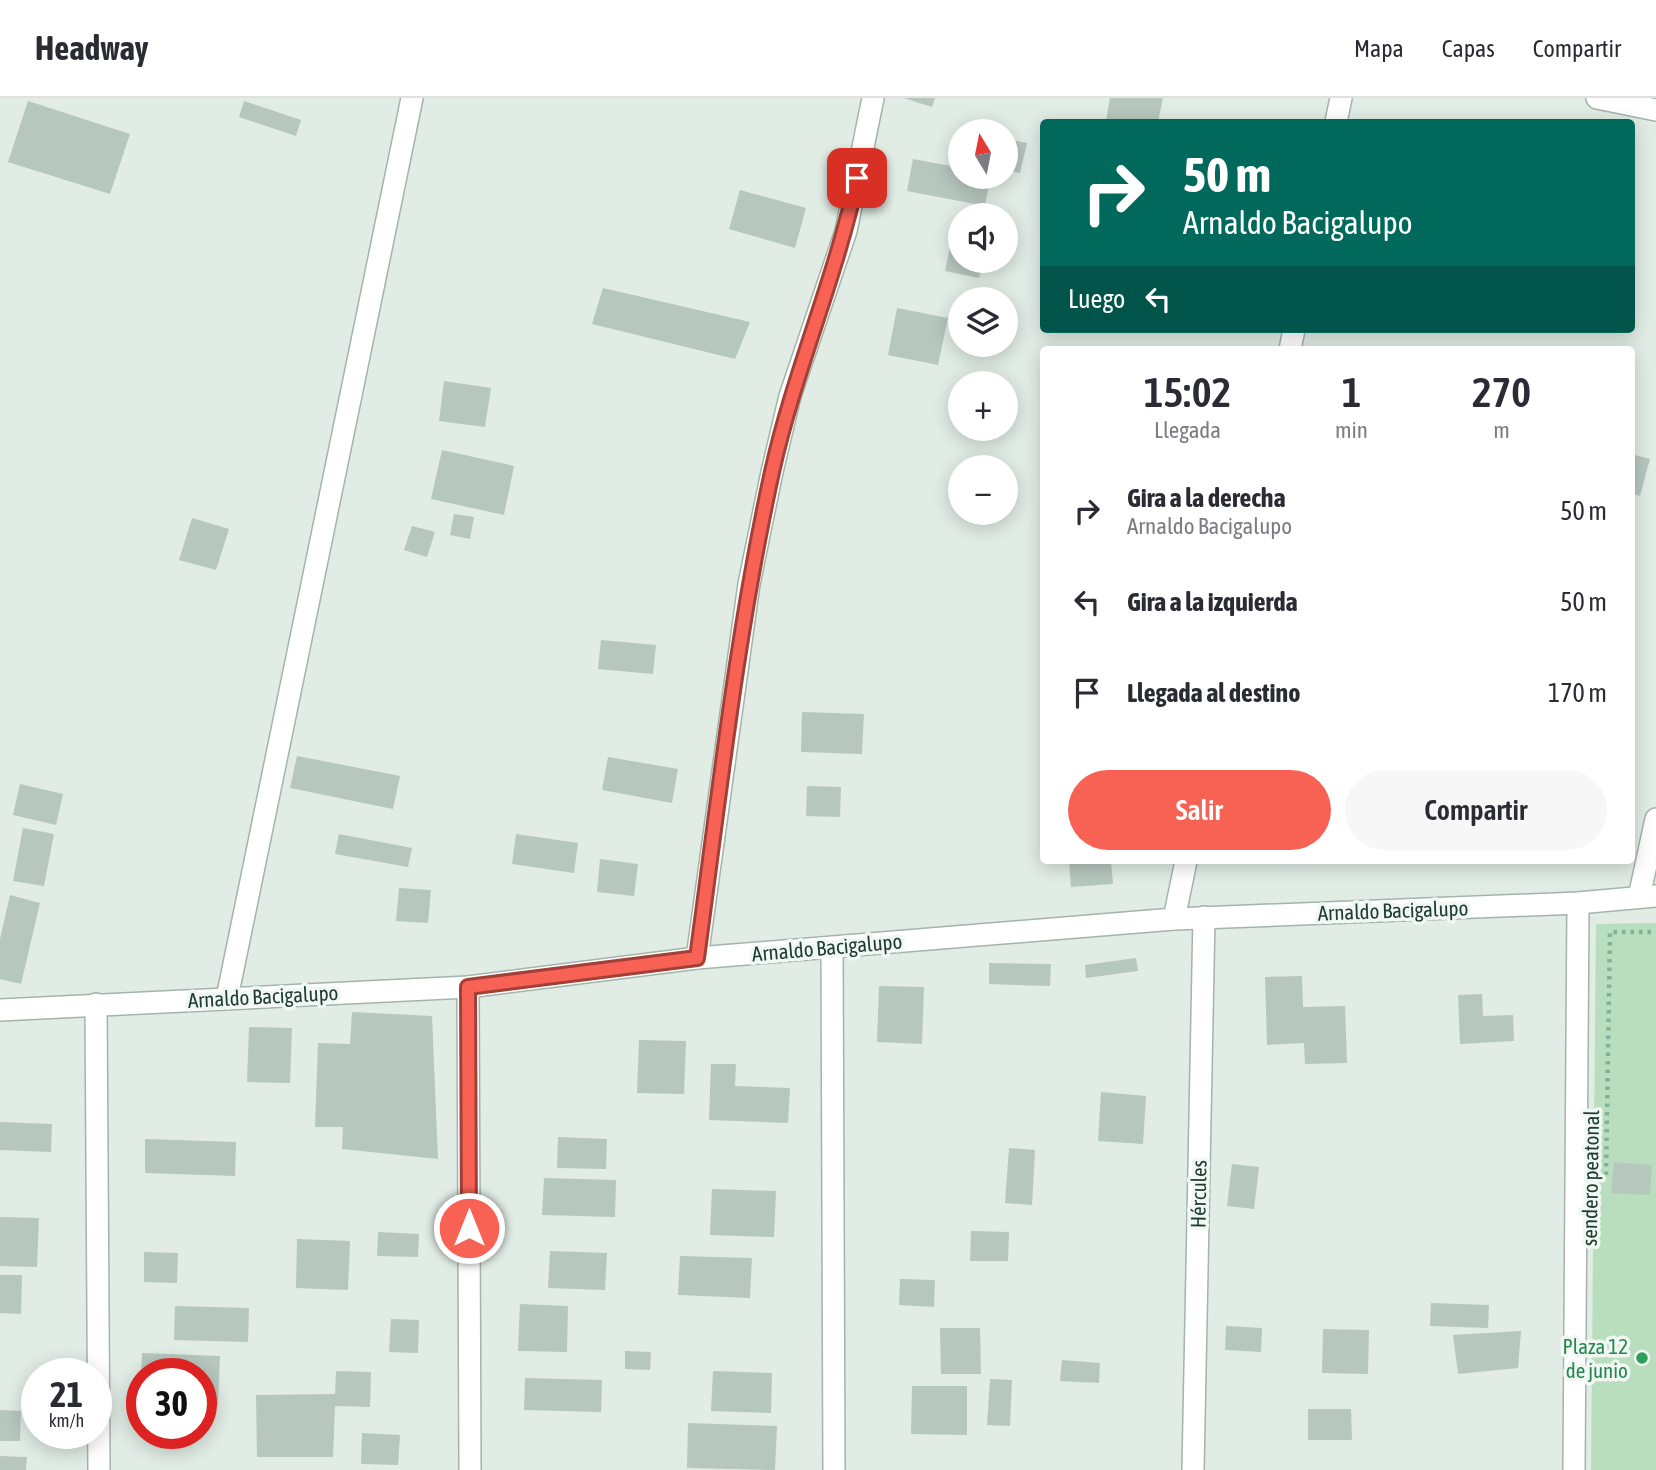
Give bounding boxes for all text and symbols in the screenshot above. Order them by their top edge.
text: Headway [35,29,148,67]
text: Mapa [1354,35,1404,62]
text: Capas [1442,35,1495,62]
text: Compartir [1533,35,1621,62]
north arrow [948,119,1018,189]
map controls [948,119,1018,525]
text: 50 m [1183,146,1271,202]
icon: right [1068,147,1159,238]
pin [827,148,887,208]
icon: arrive [838,159,876,197]
button: sound [948,203,1018,273]
text: Arnaldo Bacigalupo [1183,204,1413,241]
icon: left [1139,280,1177,318]
text: Luego [1068,284,1125,314]
button: layers [948,287,1018,357]
text: 15:02 [1144,368,1231,416]
text: 1 [1342,368,1361,416]
text: 270 [1472,368,1531,416]
button: + [948,371,1018,441]
text: Llegada [1154,417,1221,443]
text: min [1335,417,1368,443]
text: m [1493,417,1510,443]
button: − [948,455,1018,525]
text: Gira a la derecha [1127,483,1286,513]
icon: right [1068,492,1106,530]
text: 50 m [1560,496,1607,526]
text: Arnaldo Bacigalupo [1127,513,1292,539]
icon: left [1068,583,1106,621]
text: Gira a la izquierda [1127,587,1298,617]
text: 50 m [1560,587,1607,617]
icon: arrive [1068,674,1106,712]
text: Llegada al destino [1127,678,1300,708]
text: 170 m [1548,678,1607,708]
button: Salir [1068,770,1331,850]
button: Compartir [1345,770,1607,850]
street label: Arnaldo Bacigalupo [1317,895,1469,925]
street label: Arnaldo Bacigalupo [751,928,903,966]
street label: Arnaldo Bacigalupo [187,980,339,1012]
street label: sendero peatonal [1577,1109,1603,1246]
street label: Hércules [1185,1160,1211,1228]
position arrow [432,1191,506,1265]
place label: Plaza 12 de junio [1562,1334,1628,1382]
marker: Plaza 12 de junio [1634,1350,1650,1366]
speed limit sign: 30 [126,1358,217,1449]
text: 21 [50,1374,83,1414]
text: km/h [49,1410,84,1431]

